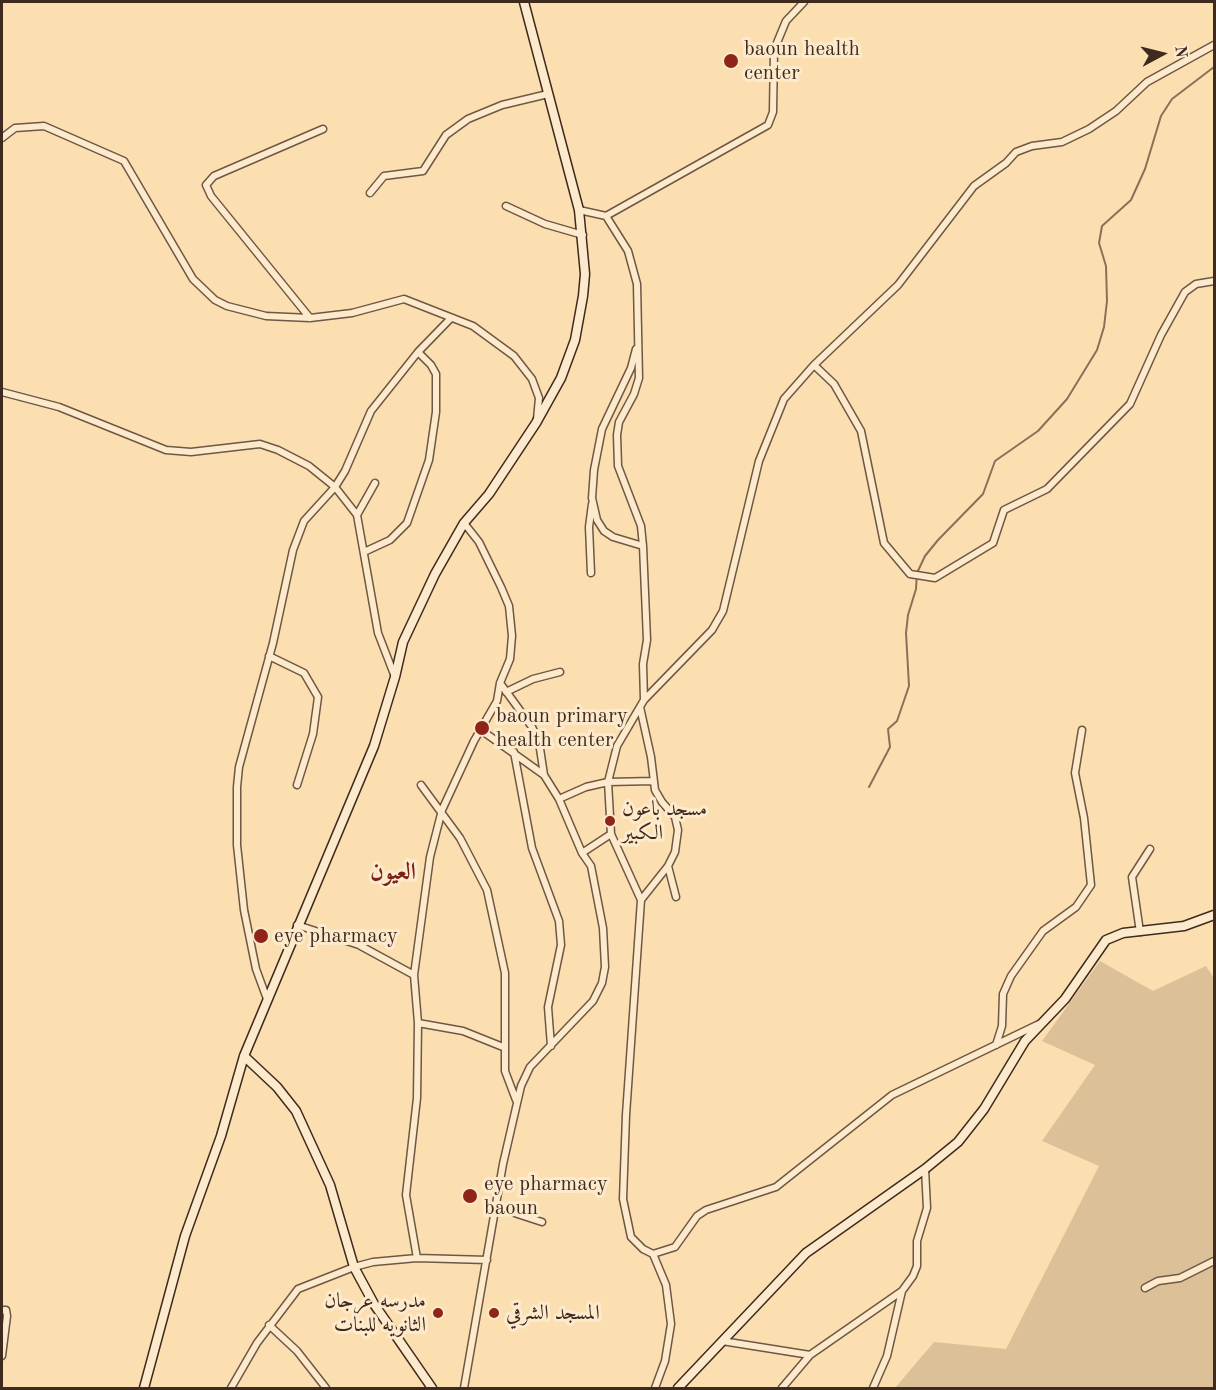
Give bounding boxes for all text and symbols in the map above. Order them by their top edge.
north arrow [1132,24,1192,84]
place label: baoun health center [744,36,860,86]
text: N [1171,45,1189,59]
marker: baoun health center [722,52,740,70]
place label: baoun primary health center [496,703,628,753]
marker: baoun primary health center [473,719,491,737]
place label: مسجد باعون الكبير [622,796,707,846]
marker: مسجد باعون الكبير [603,814,617,828]
district label: العيون [370,859,416,887]
place label: eye pharmacy [274,923,398,949]
marker: eye pharmacy [252,927,270,945]
place label: eye pharmacy baoun [484,1171,608,1221]
marker: eye pharmacy baoun [461,1187,479,1205]
place label: مدرسه عرجان الثانويه للبنات [324,1288,426,1338]
place label: المسجد الشرقي [506,1300,600,1326]
marker: مدرسه عرجان الثانويه للبنات [431,1306,445,1320]
marker: المسجد الشرقي [487,1306,501,1320]

